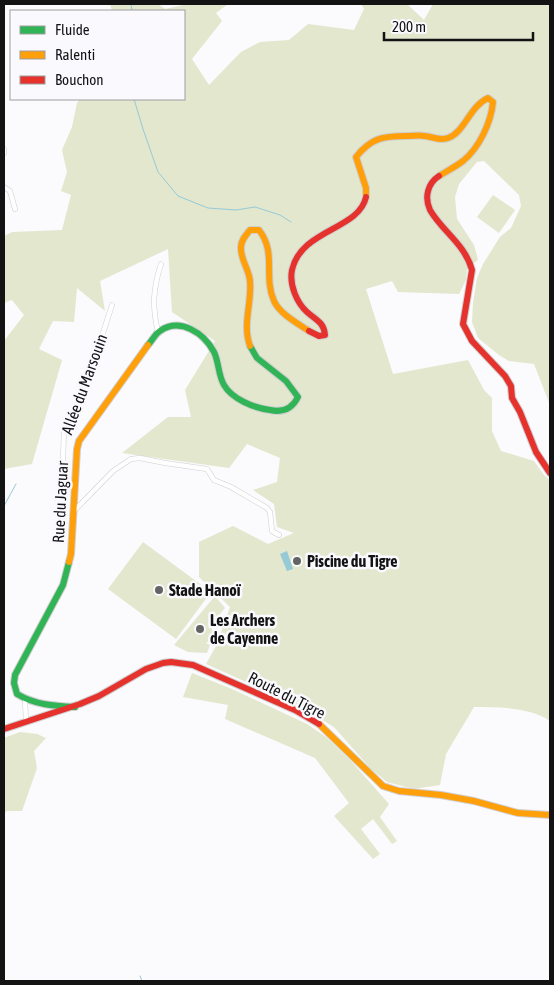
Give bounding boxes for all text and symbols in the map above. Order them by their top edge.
legend [10,10,185,100]
scale bar [384,10,533,42]
text: 200 m [392,18,426,35]
text: Fluide [55,21,90,38]
text: Ralenti [55,46,95,63]
text: Bouchon [55,71,104,88]
street label: Allée du Marsouin [57,331,111,437]
street label: Rue du Jaguar [49,460,72,543]
place label: Piscine du Tigre [307,552,398,570]
marker: Piscine du Tigre [291,555,303,567]
place label: Stade Hanoï [169,581,242,599]
marker: Stade Hanoï [153,584,165,596]
place label: Les Archers de Cayenne [210,611,278,647]
marker: Les Archers de Cayenne [194,623,206,635]
street label: Route du Tigre [245,668,328,723]

